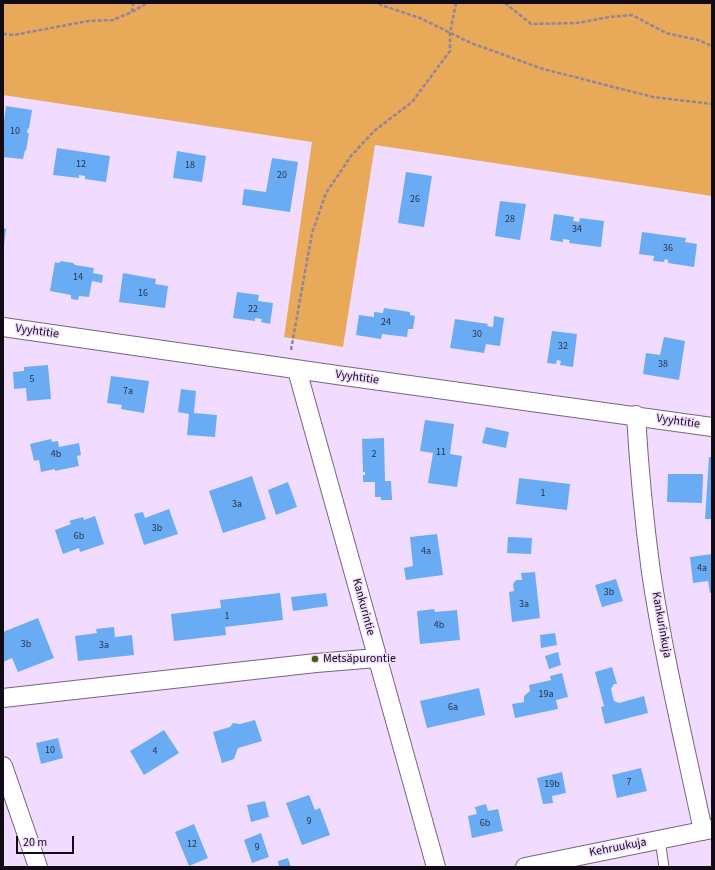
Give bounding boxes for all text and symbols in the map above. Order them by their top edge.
house number: 10 [10,126,20,138]
house number: 12 [76,159,86,171]
house number: 18 [185,160,195,172]
house number: 20 [277,170,287,182]
house number: 26 [410,194,420,206]
house number: 28 [505,214,515,226]
house number: 34 [572,224,582,236]
house number: 36 [663,243,673,255]
house number: 14 [73,272,83,284]
house number: 16 [138,288,148,300]
house number: 22 [248,304,258,316]
house number: 24 [381,317,391,329]
street label: Vyyhtitie [14,322,60,342]
house number: 30 [472,329,482,341]
house number: 32 [558,341,568,353]
house number: 38 [658,359,668,371]
street label: Vyyhtitie [334,368,380,388]
house number: 5 [30,374,34,386]
house number: 7a [123,386,133,398]
street label: Vyyhtitie [655,412,701,432]
house number: 11 [436,447,446,459]
house number: 4b [51,449,61,461]
house number: 2 [372,449,376,461]
house number: 1 [541,488,545,500]
house number: 3a [232,499,242,511]
house number: 3b [152,523,162,535]
house number: 6b [74,531,84,543]
house number: 4a [421,546,431,558]
house number: 4a [697,563,707,575]
street label: Kankurintie [348,577,378,637]
house number: 3b [604,587,614,599]
street label: Kankurinkuja [648,591,674,659]
house number: 3a [519,599,529,611]
house number: 1 [225,611,229,623]
house number: 4b [434,620,444,632]
house number: 3b [21,639,31,651]
house number: 3a [99,640,109,652]
place label: Metsäpurontie [323,652,396,666]
marker: Metsäpurontie [310,654,320,664]
house number: 19a [539,689,553,701]
house number: 6a [448,702,458,714]
house number: 10 [45,745,55,757]
house number: 4 [153,746,157,758]
house number: 7 [627,777,631,789]
house number: 19b [544,779,560,791]
house number: 9 [307,816,311,828]
house number: 6b [480,818,490,830]
scale bar [18,828,76,854]
text: 20 m [23,834,47,851]
street label: Kehruukuja [588,835,648,861]
house number: 12 [187,839,197,851]
house number: 9 [255,842,259,854]

